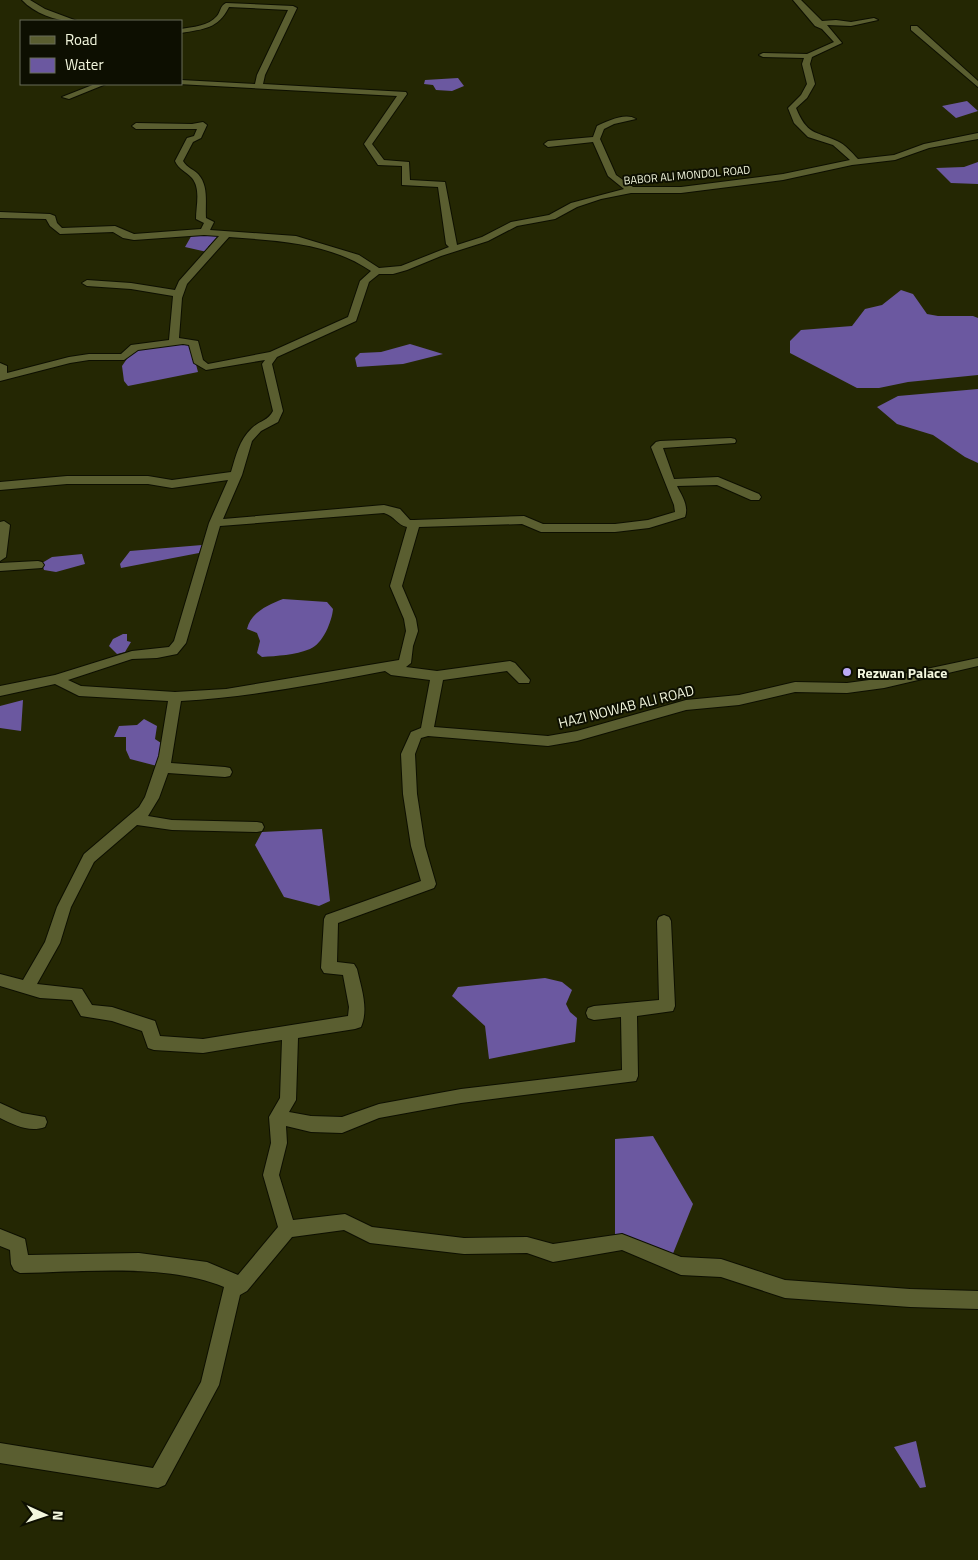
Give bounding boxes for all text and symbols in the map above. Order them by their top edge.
legend [20,20,182,85]
text: Road [65,28,97,51]
text: Water [65,53,104,76]
street label: BABOR ALI MONDOL ROAD [623,161,751,189]
place label: Rezwan Palace [857,662,947,683]
marker: Rezwan Palace [841,666,853,678]
street label: HAZI NOWAB ALI ROAD [556,679,696,733]
north arrow [20,1490,70,1540]
text: N [48,1510,69,1521]

